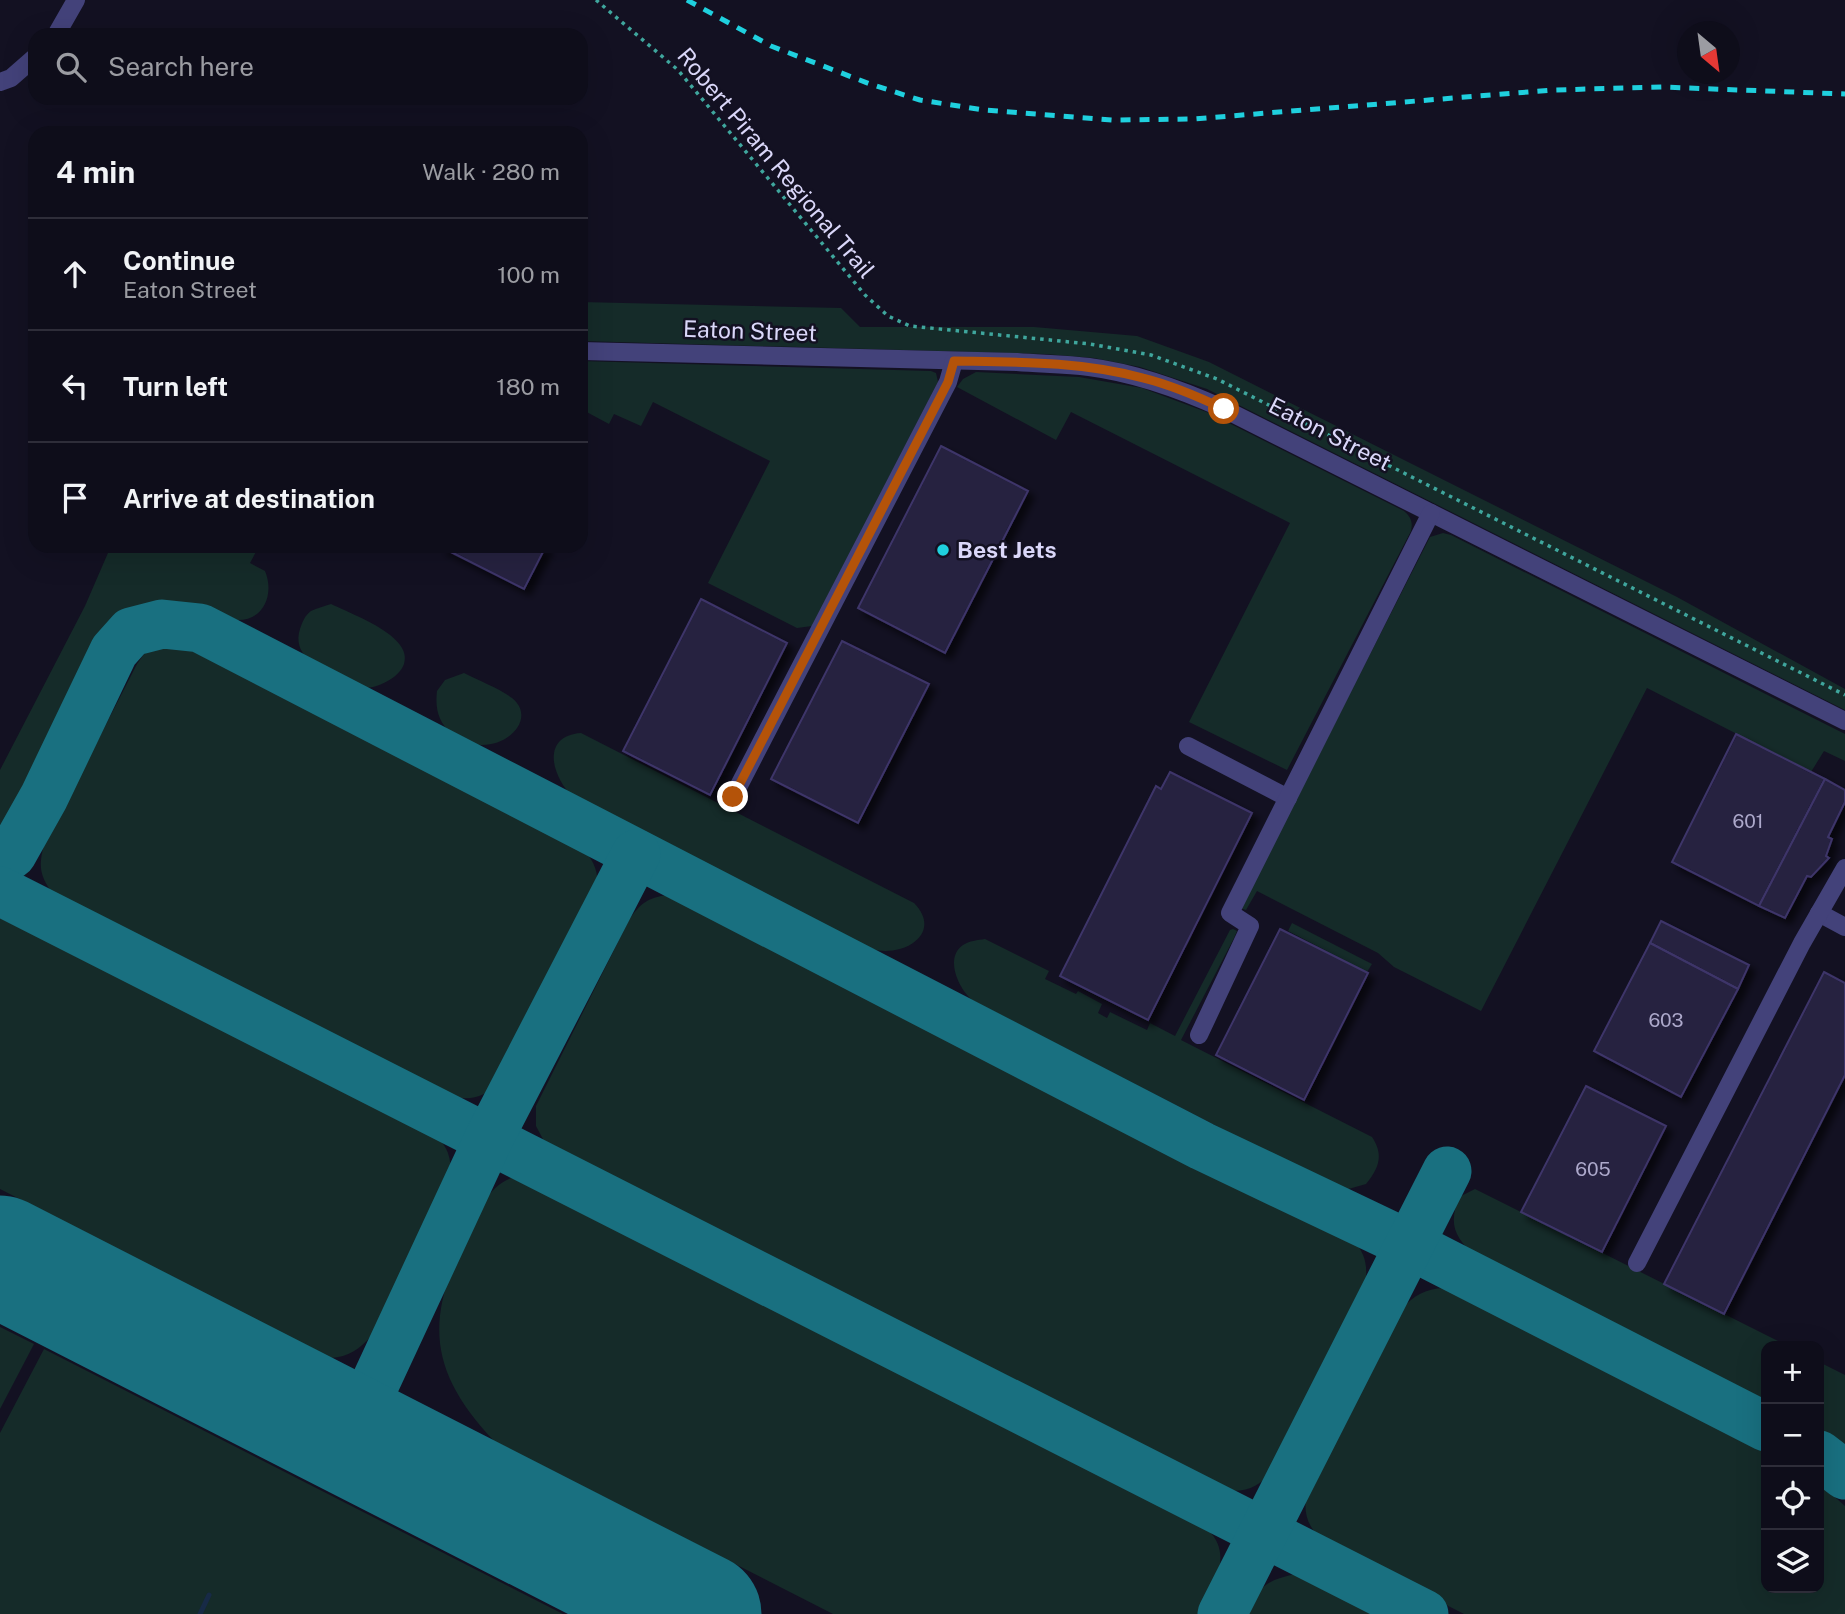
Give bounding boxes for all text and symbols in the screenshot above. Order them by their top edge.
north arrow [1677,21,1740,84]
search box [28,28,588,105]
street label: Robert Piram Regional Trail [672,42,881,283]
icon: search [52,48,90,86]
text: Search here [108,51,254,82]
text: 4 min [56,154,135,190]
text: Walk · 280 m [422,158,560,185]
text: Continue [123,245,235,276]
icon: ahead [56,255,94,293]
text: 100 m [497,261,560,288]
text: Eaton Street [123,276,257,303]
street label: Eaton Street [683,315,817,346]
icon: left [56,367,94,405]
text: Turn left [123,371,228,402]
text: 180 m [496,373,560,400]
street label: Eaton Street [1264,391,1396,476]
route start [1208,393,1239,424]
icon: arrive [56,479,94,517]
text: Arrive at destination [123,483,375,514]
place label: Best Jets [957,536,1057,563]
marker: Best Jets [935,542,951,558]
route end [717,781,748,812]
house number: 601 [1732,810,1764,832]
house number: 603 [1648,1009,1684,1031]
house number: 605 [1575,1158,1611,1180]
map controls [1761,1341,1824,1593]
button: + [1761,1341,1824,1404]
button: − [1761,1404,1824,1467]
button: locate [1761,1467,1824,1530]
button: layers [1761,1530,1824,1593]

